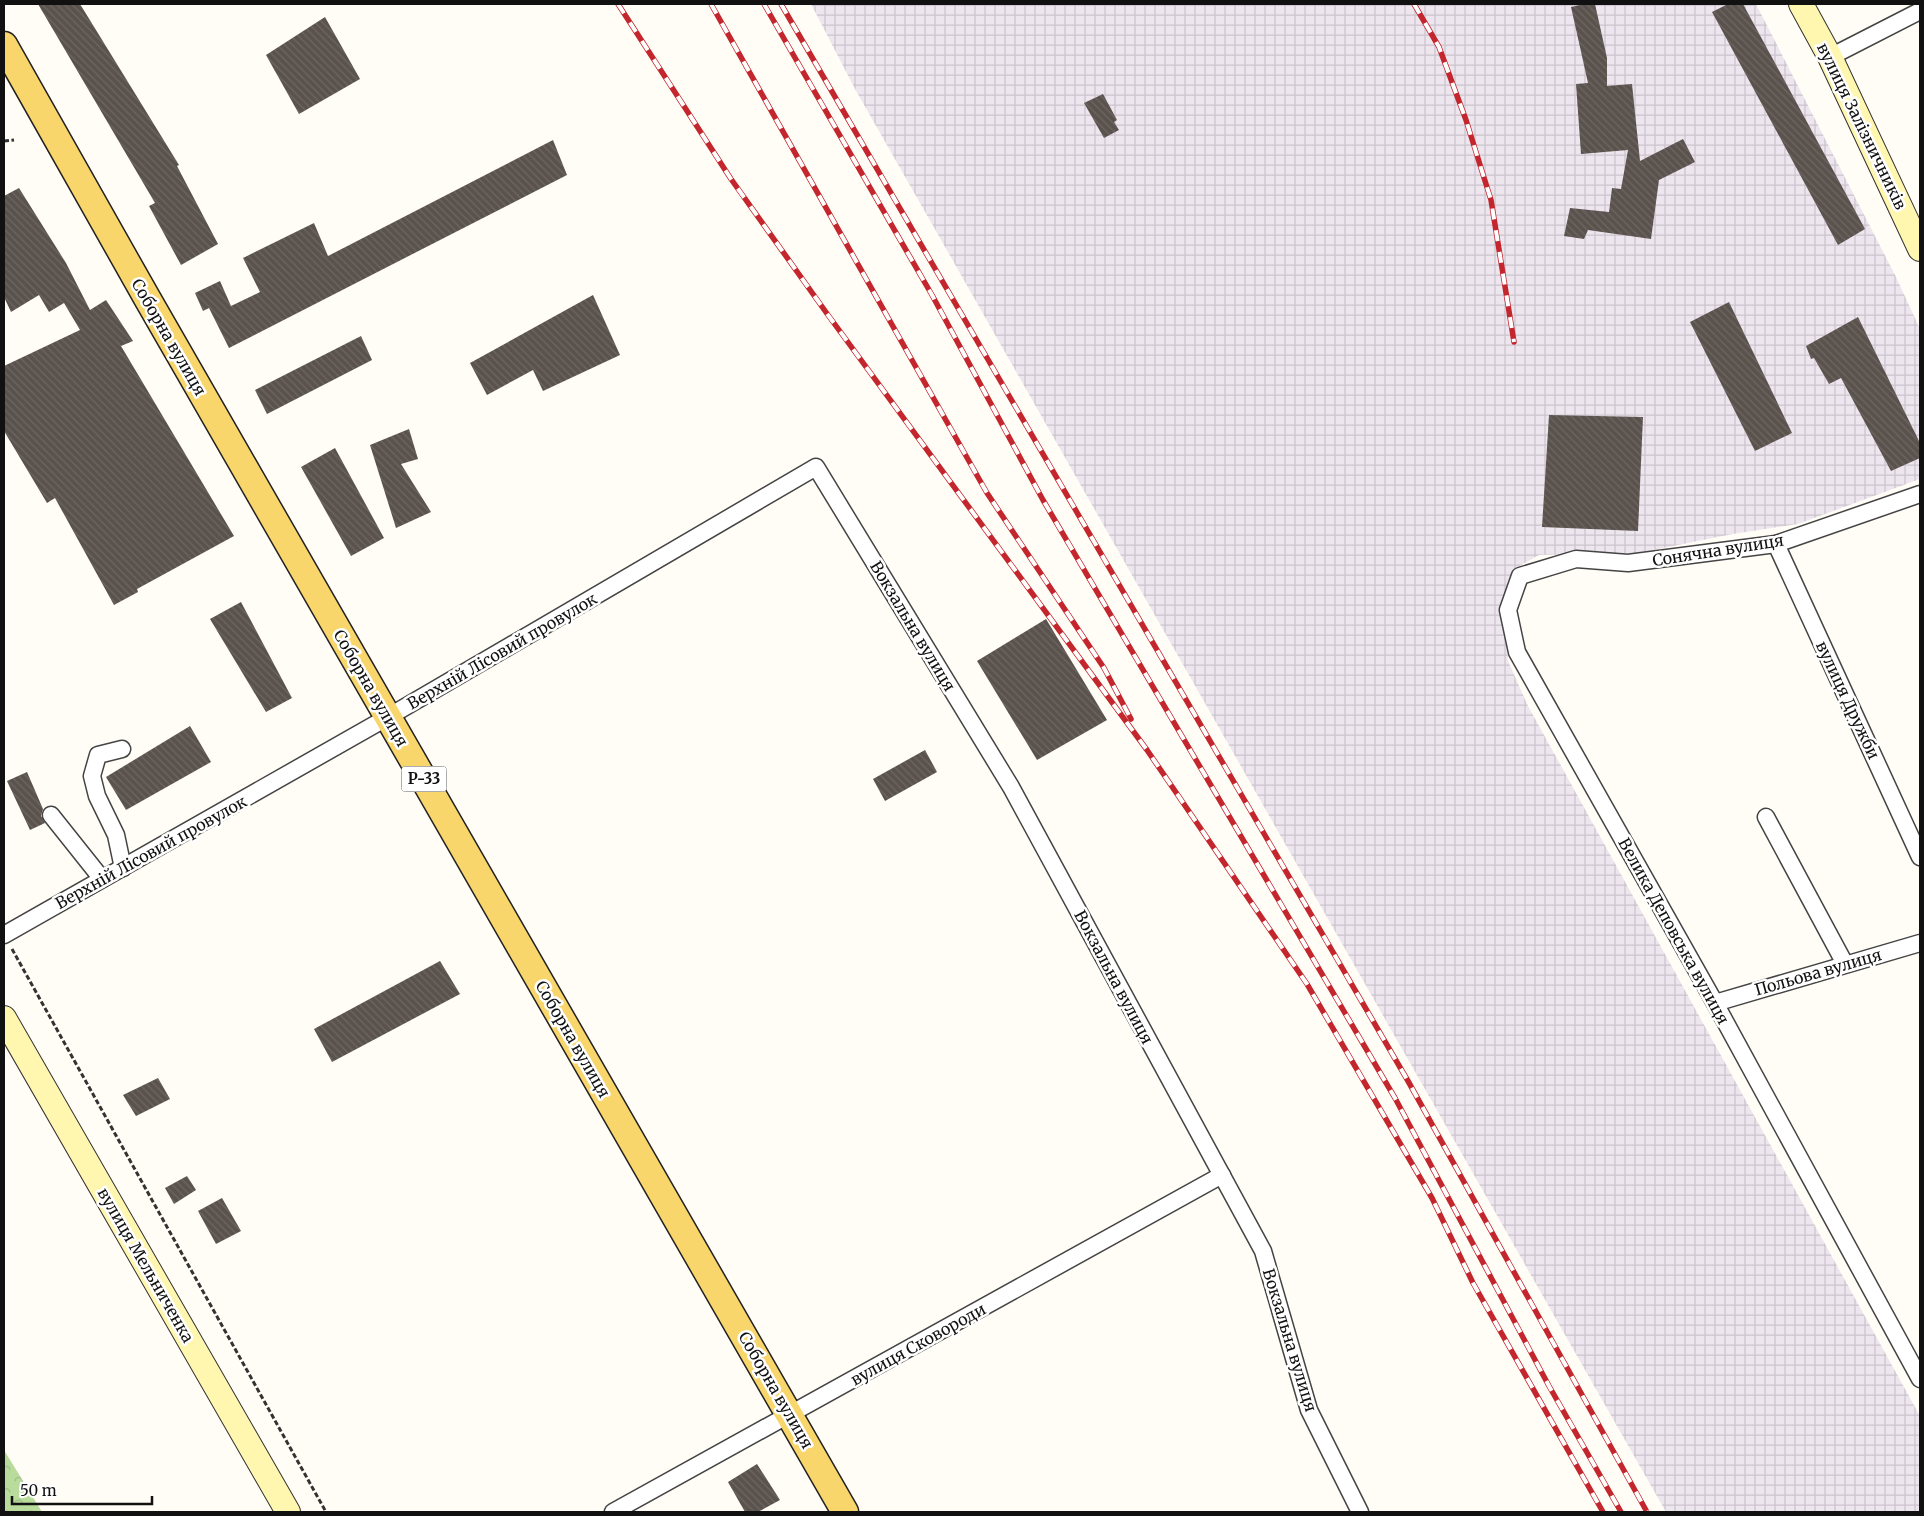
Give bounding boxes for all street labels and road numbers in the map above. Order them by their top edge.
street label: вулиця Залізничників [1813,39,1911,213]
street label: Соборна вулиця [127,275,211,399]
street label: Сонячна вулиця [1651,530,1785,570]
street label: Вокзальна вулиця [866,557,960,695]
street label: Верхній Лісовий провулок [404,588,600,714]
street label: Соборна вулиця [329,626,413,750]
street label: вулиця Дружби [1812,638,1884,762]
road number: Р-33 [402,766,446,792]
street label: Верхній Лісовий провулок [52,791,250,913]
street label: Велика Деповська вулиця [1614,834,1734,1028]
street label: Вокзальна вулиця [1070,907,1158,1047]
street label: Польова вулиця [1752,944,1884,1000]
street label: Соборна вулиця [531,977,615,1101]
street label: вулиця Мельниченка [93,1184,199,1346]
street label: Вокзальна вулиця [1259,1266,1321,1414]
street label: вулиця Сковороди [847,1299,989,1389]
street label: Соборна вулиця [734,1328,818,1452]

